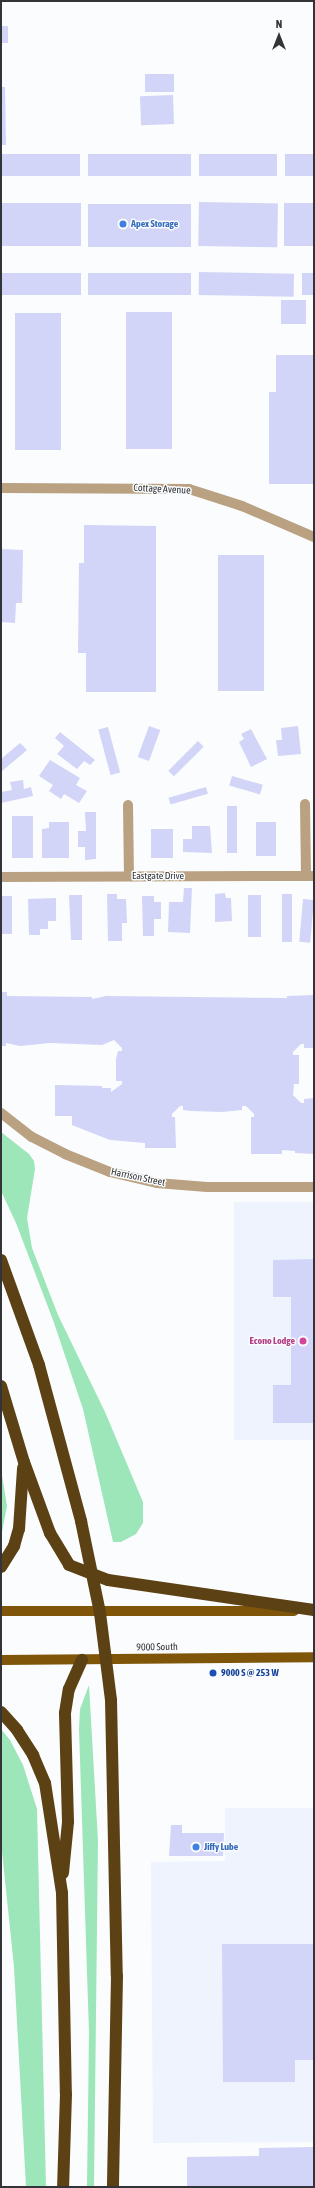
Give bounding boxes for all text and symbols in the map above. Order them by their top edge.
north arrow [259,16,299,56]
text: N [276,18,282,30]
place label: Apex Storage [131,218,178,230]
marker: Apex Storage [118,219,128,229]
street label: Cottage Avenue [133,482,191,496]
street label: Eastgate Drive [132,870,184,882]
street label: Harrison Street [110,1165,166,1189]
place label: Econo Lodge [249,1335,295,1347]
marker: Econo Lodge [298,1336,308,1346]
street label: 9000 South [136,1641,178,1653]
place label: 9000 S @ 253 W [221,1667,279,1679]
marker: 9000 S @ 253 W [208,1668,218,1678]
place label: Jiffy Lube [204,1841,238,1853]
marker: Jiffy Lube [191,1842,201,1852]

